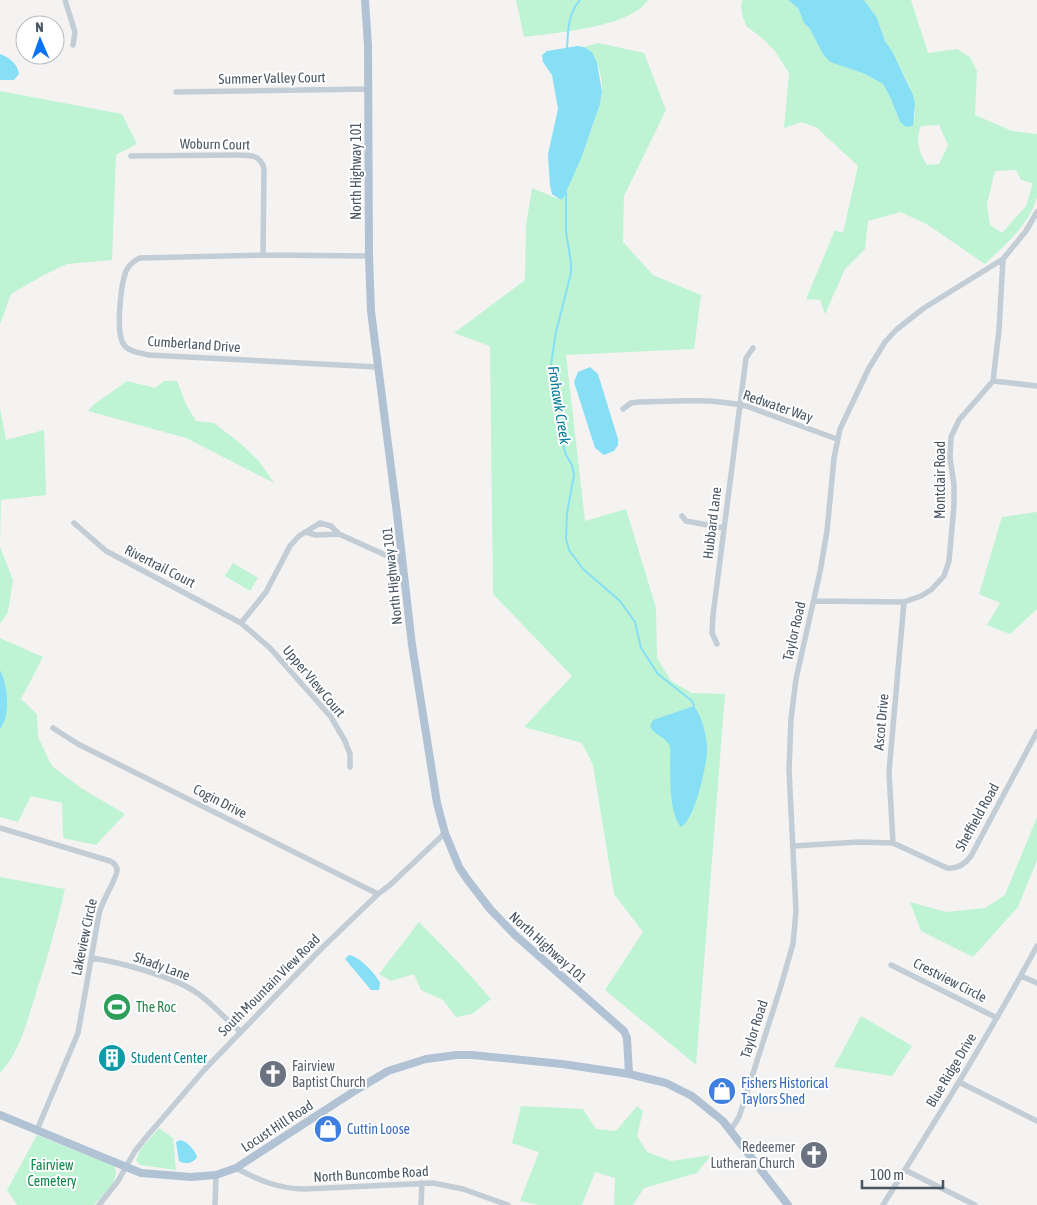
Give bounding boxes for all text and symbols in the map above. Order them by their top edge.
north arrow [15,15,65,65]
text: N [35,19,44,35]
street label: Summer Valley Court [218,69,326,87]
street label: North Highway 101 [348,122,364,220]
street label: Woburn Court [180,135,250,153]
street label: Cumberland Drive [147,333,241,355]
water label: Frohawk Creek [545,364,574,446]
street label: Redwater Way [741,387,815,426]
street label: Montclair Road [932,441,948,519]
street label: Hubbard Lane [700,486,724,560]
street label: North Highway 101 [379,526,405,626]
street label: Rivertrail Court [122,541,198,591]
street label: Taylor Road [779,600,809,662]
street label: Upper View Court [280,642,348,720]
street label: Ascot Drive [871,693,891,751]
street label: Sheffield Road [952,780,1002,854]
street label: Cogin Drive [191,781,249,821]
street label: Lakeview Circle [68,897,100,977]
street label: North Highway 101 [506,908,590,986]
street label: South Mountain View Road [215,931,323,1039]
street label: Shady Lane [132,948,192,984]
street label: Crestview Circle [911,955,989,1005]
sports icon: The Roc [102,992,132,1022]
street label: Taylor Road [737,998,771,1060]
place label: The Roc [136,999,177,1015]
street label: Blue Ridge Drive [923,1030,979,1110]
building icon: Student Center [97,1043,127,1073]
place label: Student Center [131,1050,208,1066]
place label: Fairview Baptist Church [292,1058,366,1090]
church icon: Fairview Baptist Church [258,1059,288,1089]
place label: Fishers Historical Taylors Shed [741,1075,829,1107]
shop icon: Fishers Historical Taylors Shed [707,1076,737,1106]
street label: Locust Hill Road [238,1097,316,1155]
shop icon: Cuttin Loose [313,1114,343,1144]
place label: Cuttin Loose [347,1121,410,1137]
place label: Redeemer Lutheran Church [711,1139,796,1171]
church icon: Redeemer Lutheran Church [799,1140,829,1170]
park label: Fairview Cemetery [27,1157,77,1189]
scale bar [862,1158,943,1190]
street label: North Buncombe Road [313,1163,429,1185]
text: 100 m [870,1166,904,1183]

